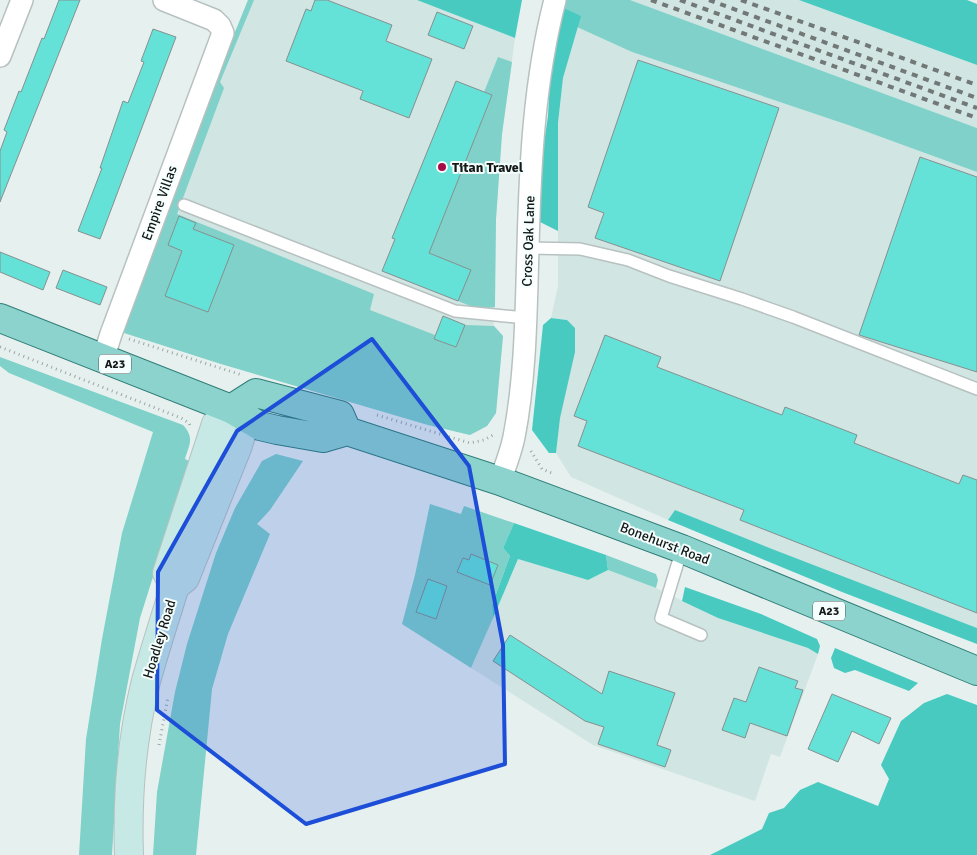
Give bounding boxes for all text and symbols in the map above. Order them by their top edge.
place label: Titan Travel [452,159,524,176]
marker: Titan Travel [436,161,448,173]
street label: Empire Villas [138,163,181,243]
street label: Cross Oak Lane [518,195,539,287]
road number: A23 [99,354,131,374]
street label: Bonehurst Road [617,519,712,568]
street label: Hoadley Road [139,598,180,681]
road number: A23 [813,602,845,620]

